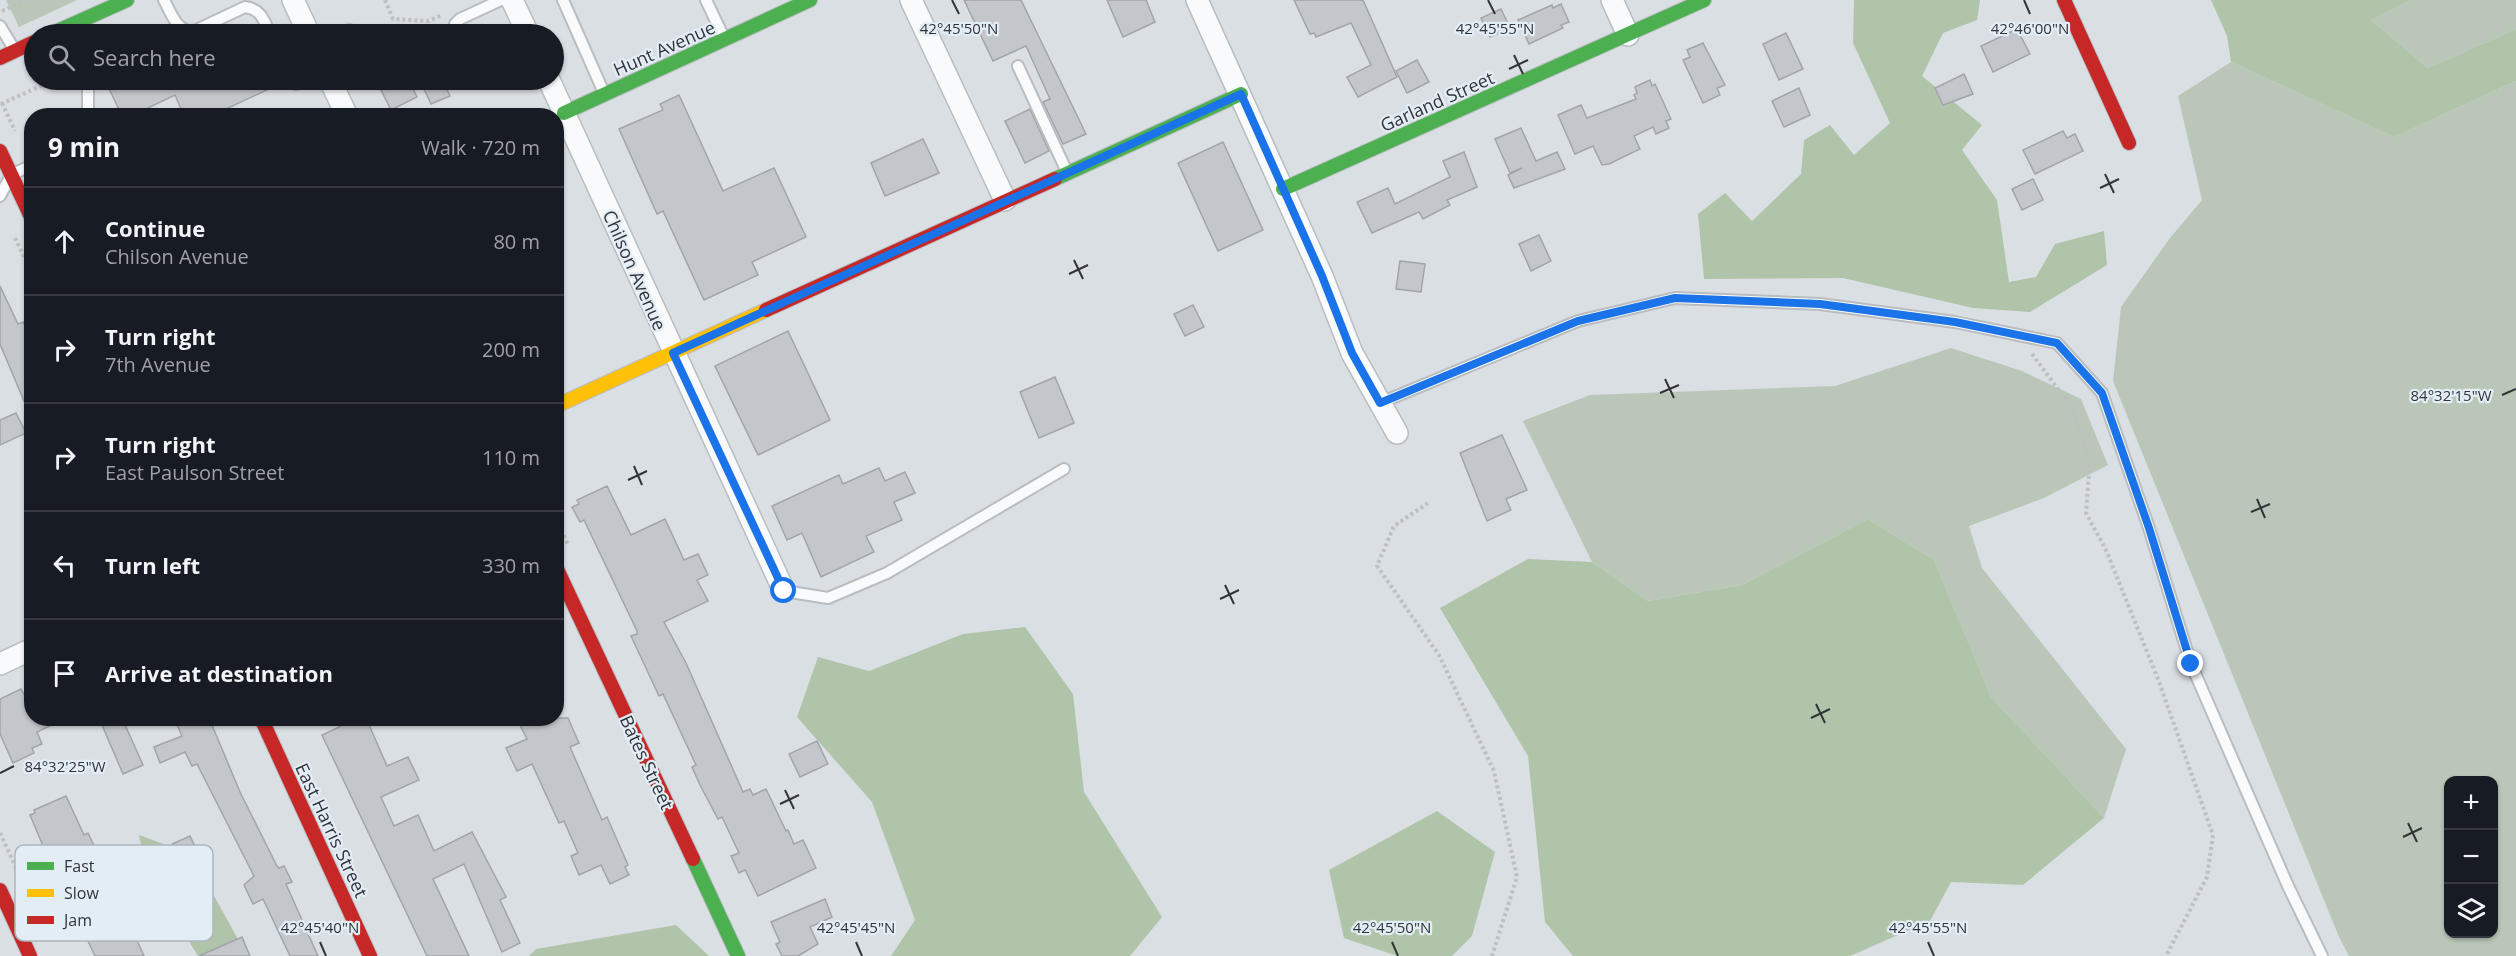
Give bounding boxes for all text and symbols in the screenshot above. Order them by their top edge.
street label: Hunt Avenue [609,15,719,81]
text: 42°45'50"N [920,18,998,38]
text: 42°45'55"N [1456,18,1534,38]
text: 42°46'00"N [1991,18,2069,38]
search box [24,24,564,90]
icon: search [45,41,78,74]
text: Search here [93,42,216,72]
street label: Garland Street [1376,65,1498,137]
text: 9 min [48,129,120,165]
text: Walk · 720 m [421,134,540,161]
street label: Chilson Avenue [598,206,672,334]
text: Continue [105,213,205,243]
icon: ahead [48,225,81,258]
text: 80 m [493,228,540,255]
text: Chilson Avenue [105,243,249,270]
text: Turn right [105,321,216,351]
icon: right [48,333,81,366]
text: 200 m [482,336,540,363]
text: 7th Avenue [105,351,211,378]
text: 84°32'15"W [2411,385,2492,405]
text: Turn right [105,429,216,459]
icon: right [48,441,81,474]
text: 110 m [482,444,540,471]
text: East Paulson Street [105,459,284,486]
icon: left [48,549,81,582]
text: Turn left [105,550,200,580]
text: 330 m [482,552,540,579]
route start [770,577,796,603]
route end [2177,650,2203,676]
icon: arrive [48,657,81,690]
text: Arrive at destination [105,658,333,688]
street label: Bates Street [615,711,679,813]
text: 84°32'25"W [25,756,106,776]
street label: East Harris Street [290,759,374,901]
map controls [2444,776,2498,938]
button: + [2444,776,2498,830]
button: − [2444,830,2498,884]
legend [15,845,213,941]
text: Fast [64,855,95,877]
text: Slow [64,882,99,904]
button: layers [2444,884,2498,938]
text: Jam [62,909,92,931]
text: 42°45'40"N [281,917,359,937]
text: 42°45'45"N [817,917,895,937]
text: 42°45'50"N [1353,917,1431,937]
text: 42°45'55"N [1889,917,1967,937]

